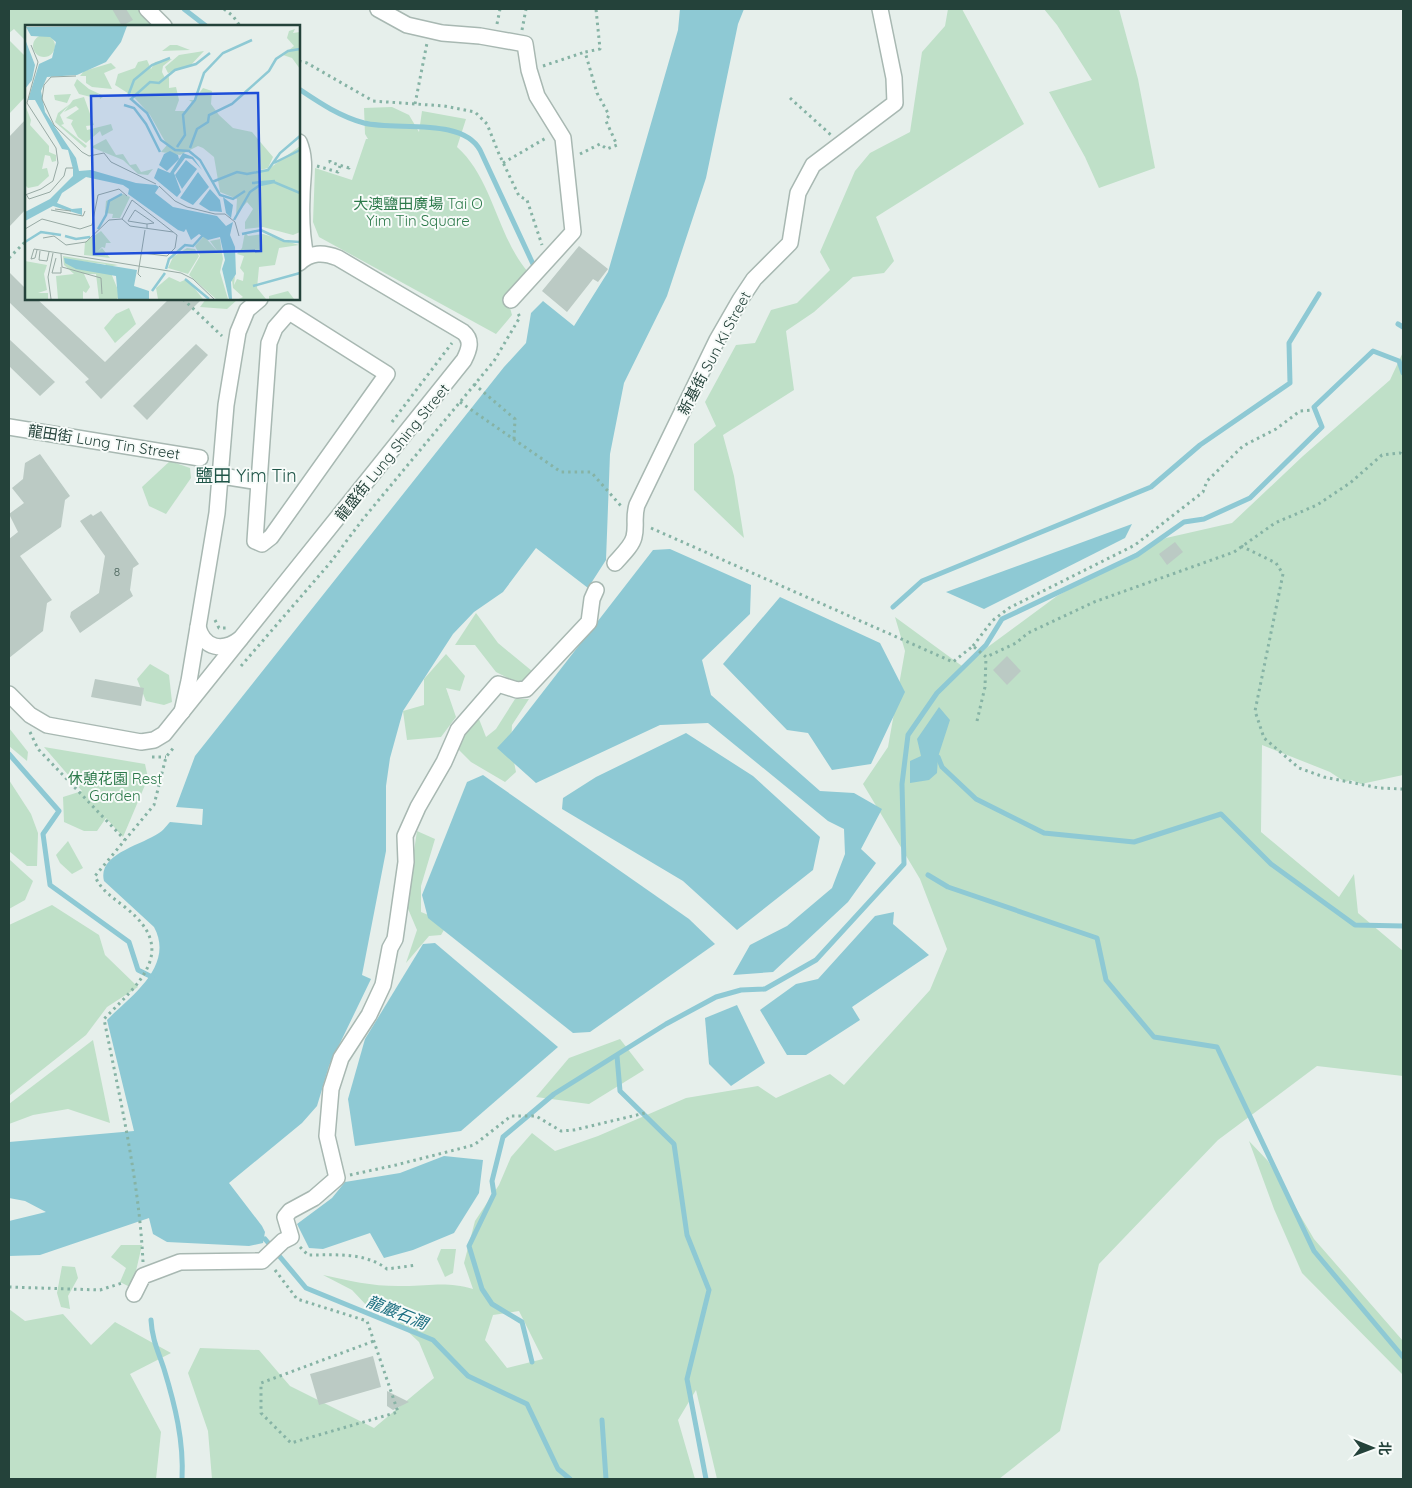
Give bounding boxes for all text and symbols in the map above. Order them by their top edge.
inset map [25,25,300,300]
park label: 大澳鹽田廣場 Tai O Yim Tin Square [353,194,483,230]
street label: 新基街 Sun Ki Street [673,288,755,418]
street label: 龍盛街 Lung Shing Street [331,380,453,524]
street label: 龍田街 Lung Tin Street [27,421,181,463]
district label: 鹽田 Yim Tin [195,464,297,487]
house number: 8 [114,564,120,579]
park label: 休憩花園 Rest Garden [68,769,162,805]
water label: 龍巖石澗 [364,1291,432,1334]
north arrow [1347,1423,1397,1473]
text: 北 [1376,1441,1394,1455]

